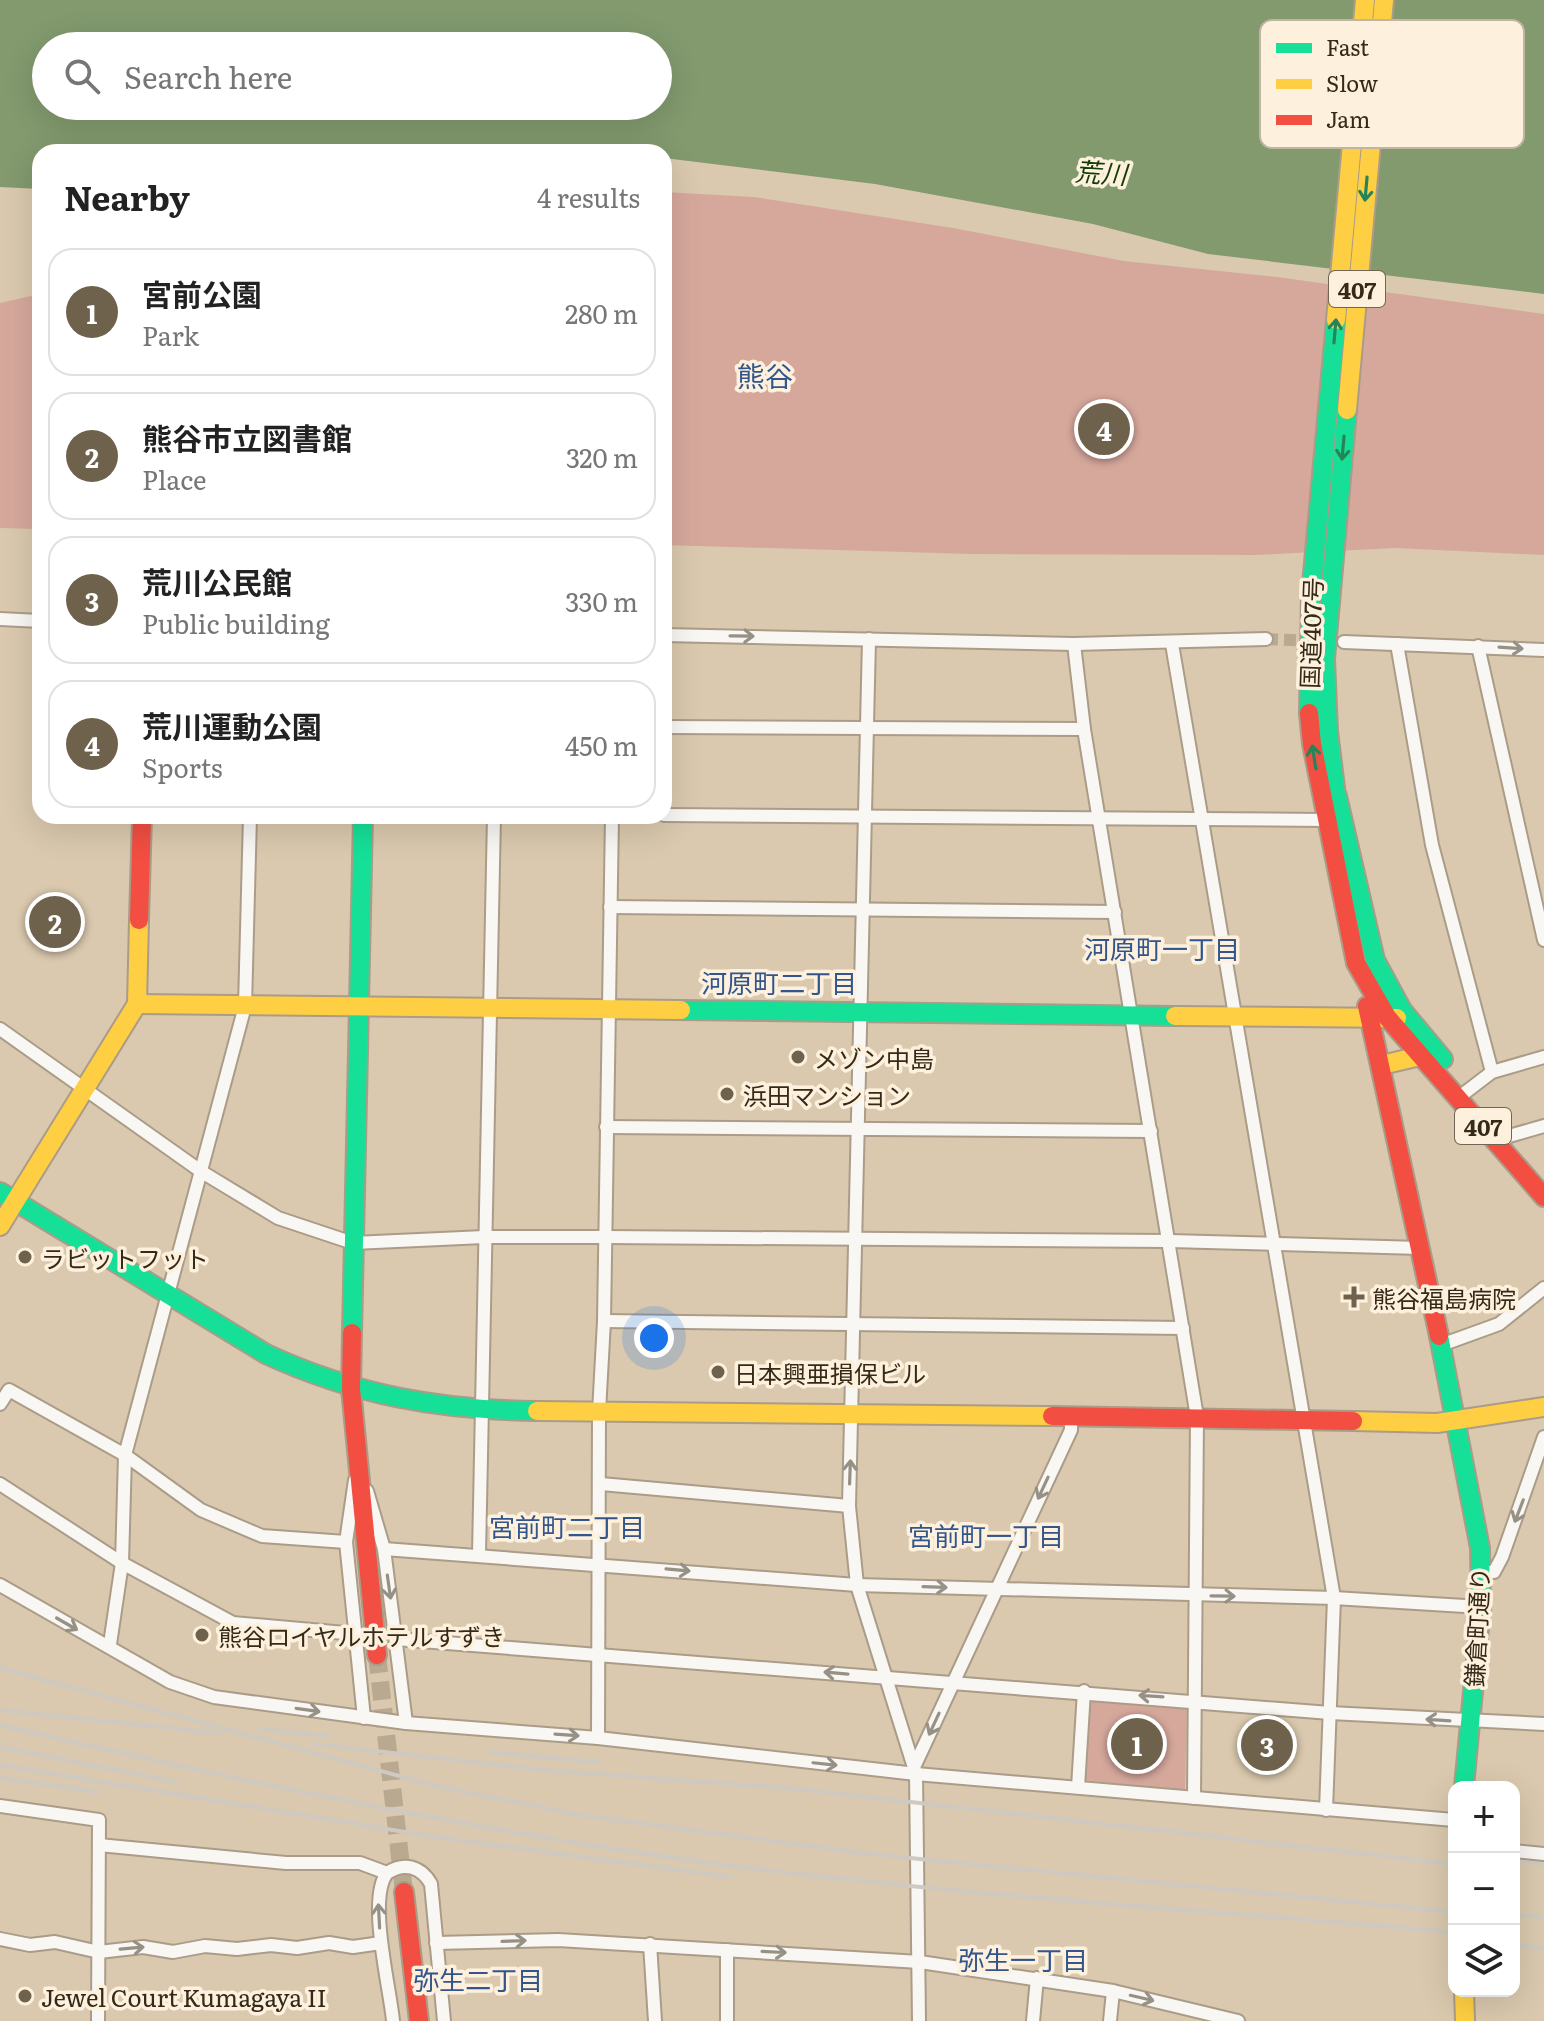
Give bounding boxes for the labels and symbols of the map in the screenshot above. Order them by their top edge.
legend [1260,20,1524,148]
text: Fast [1326,30,1369,63]
text: Slow [1326,66,1378,99]
text: Jam [1326,102,1370,135]
water label: 荒川 [1074,150,1131,192]
one-way arrow [1359,175,1374,202]
road number: 407 [1329,271,1385,307]
one-way arrow [1327,318,1342,345]
district label: 熊谷 [737,354,793,396]
pin: 4 [1078,399,1130,459]
one-way arrow [1335,434,1350,461]
street label: 国道407号 [1291,577,1329,689]
one-way arrow [728,629,755,644]
one-way arrow [1497,641,1524,656]
one-way arrow [1306,745,1321,771]
pin: 2 [29,892,81,952]
district label: 河原町一丁目 [1084,928,1240,967]
district label: 河原町二丁目 [701,962,857,1001]
place label: メゾン中島 [814,1040,934,1075]
marker: メゾン中島 [789,1048,807,1066]
place label: 浜田マンション [743,1077,911,1112]
marker: 浜田マンション [718,1085,736,1103]
road number: 407 [1455,1108,1511,1144]
place label: ラビットフット [41,1240,209,1275]
marker: ラビットフット [16,1248,34,1266]
place label: 熊谷福島病院 [1372,1280,1516,1315]
marker: 熊谷福島病院 [1343,1286,1365,1308]
your location [634,1318,674,1358]
place label: 日本興亜損保ビル [734,1355,926,1390]
marker: 日本興亜損保ビル [709,1363,727,1381]
one-way arrow [843,1459,858,1486]
one-way arrow [1035,1476,1050,1500]
one-way arrow [1511,1498,1525,1523]
district label: 宮前町二丁目 [489,1506,645,1545]
district label: 宮前町一丁目 [908,1515,1064,1554]
one-way arrow [664,1563,691,1578]
street label: 鎌倉町通り [1455,1566,1497,1688]
one-way arrow [382,1574,397,1599]
one-way arrow [921,1580,948,1595]
one-way arrow [1209,1588,1236,1604]
one-way arrow [55,1616,78,1632]
place label: 熊谷ロイヤルホテルすずき [218,1618,505,1653]
marker: 熊谷ロイヤルホテルすずき [193,1626,211,1644]
one-way arrow [823,1665,850,1680]
one-way arrow [1138,1688,1165,1703]
one-way arrow [295,1703,320,1718]
one-way arrow [926,1712,941,1736]
one-way arrow [1425,1712,1452,1727]
pin: 1 [1111,1714,1163,1774]
pin: 3 [1241,1715,1293,1775]
one-way arrow [553,1728,580,1743]
one-way arrow [811,1756,838,1771]
one-way arrow [372,1903,387,1930]
one-way arrow [500,1934,527,1949]
district label: 弥生一丁目 [958,1939,1088,1978]
one-way arrow [118,1941,145,1956]
one-way arrow [760,1945,787,1960]
district label: 弥生二丁目 [413,1959,543,1998]
place label: Jewel Court Kumagaya II [41,1979,327,2014]
marker: Jewel Court Kumagaya II [16,1987,34,2005]
one-way arrow [1129,1991,1155,2006]

